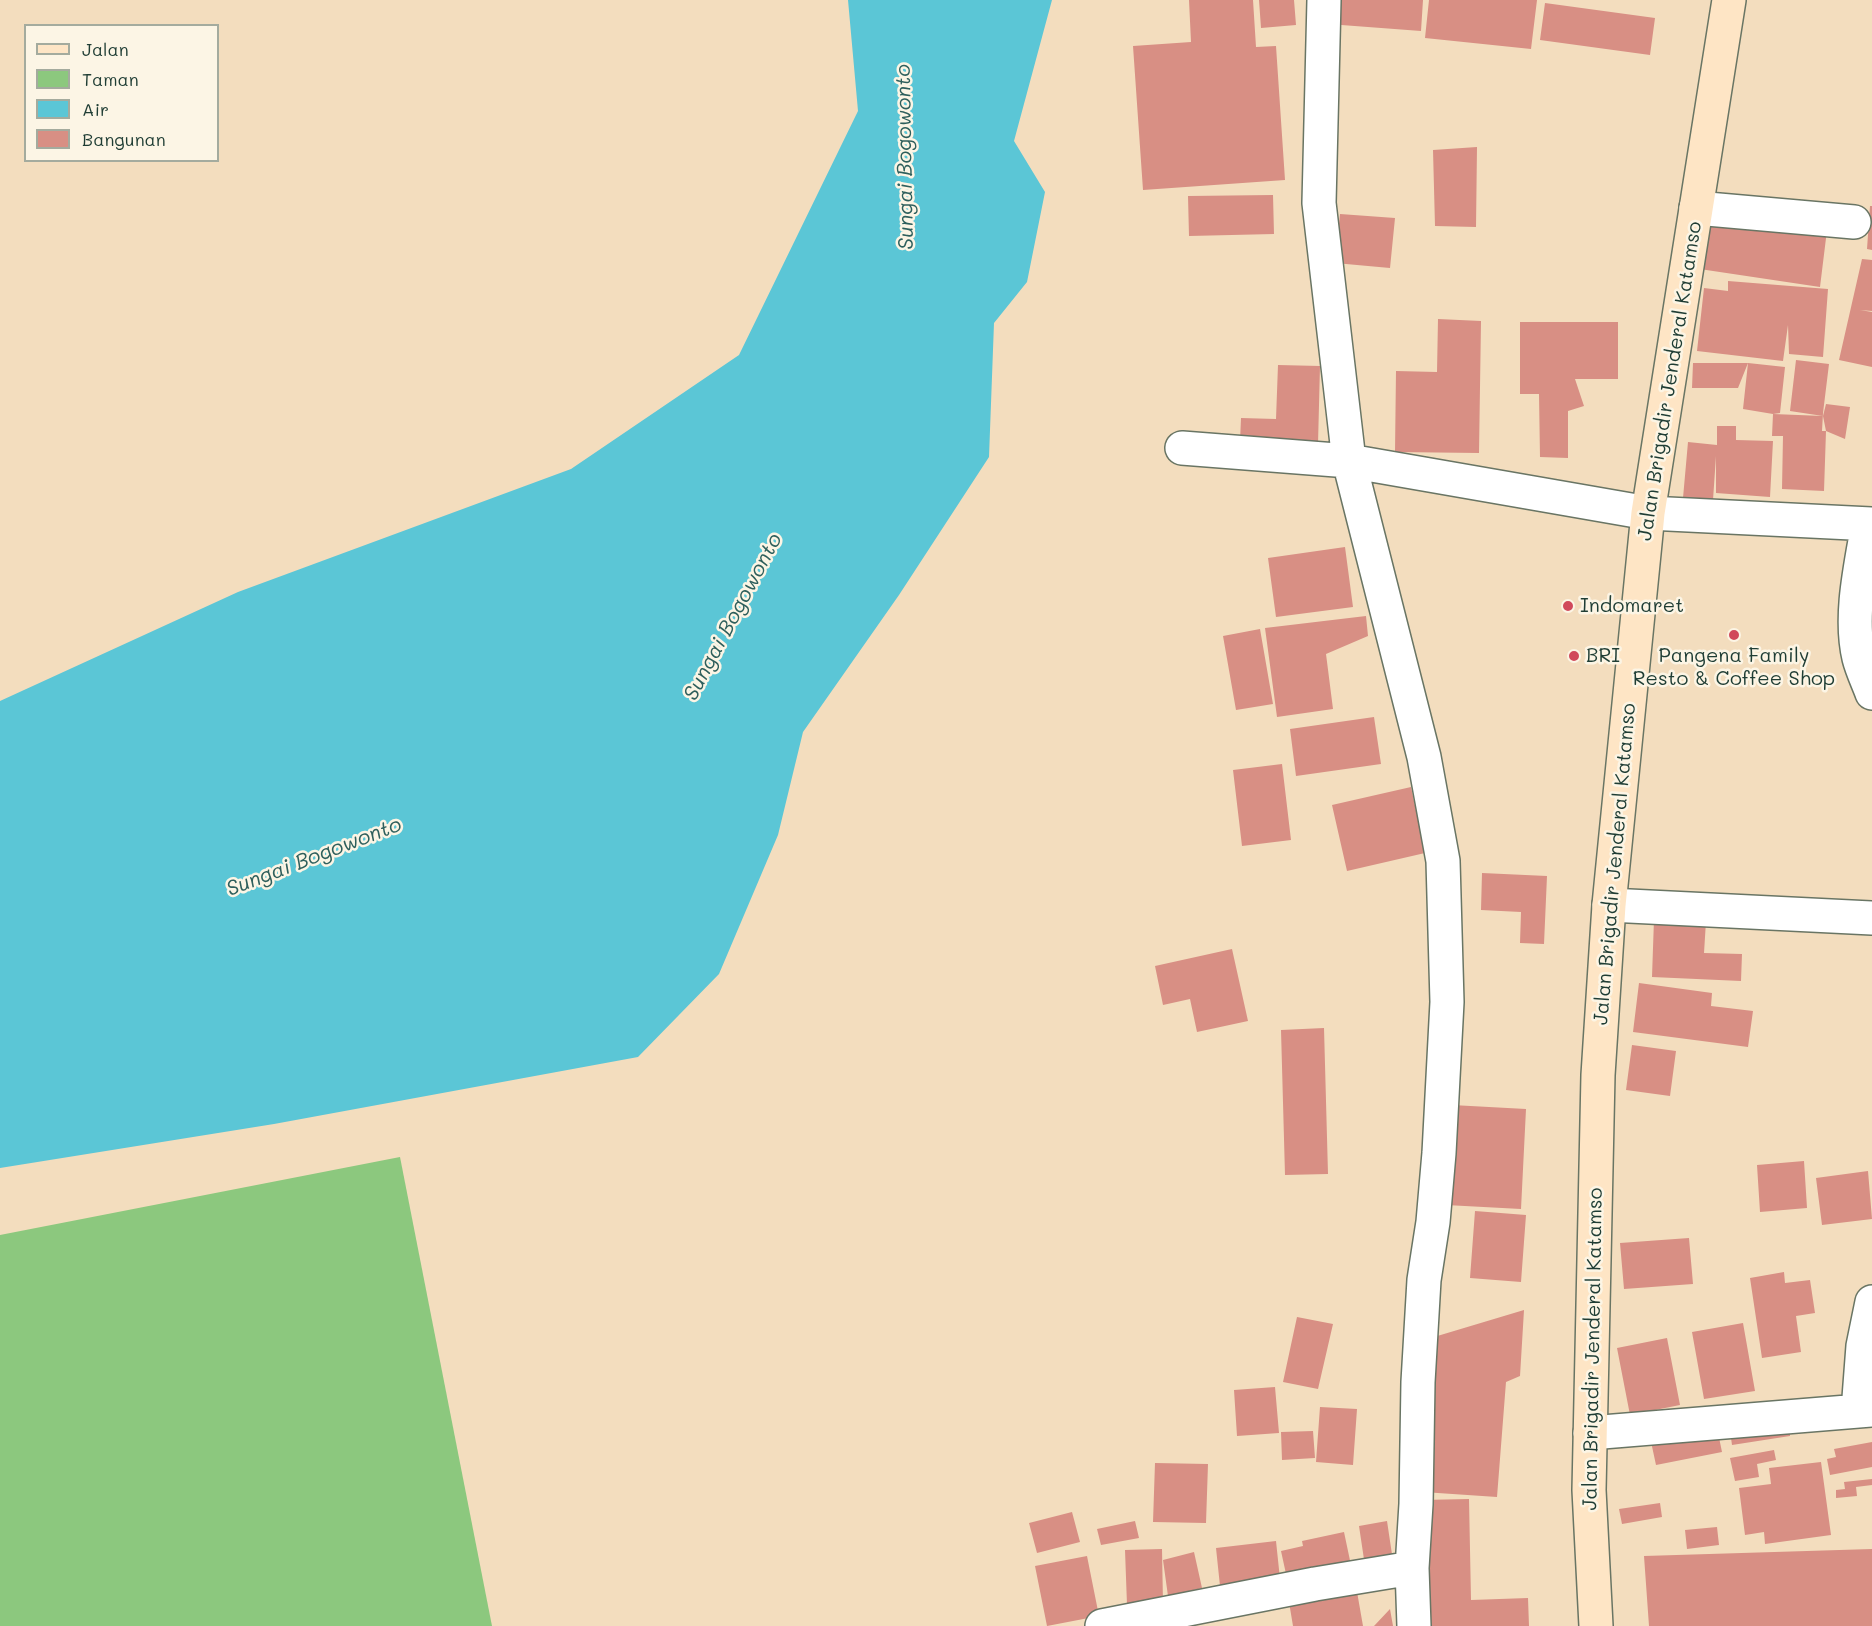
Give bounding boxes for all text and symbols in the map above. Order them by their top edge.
legend [24,24,219,162]
text: Jalan [82,37,129,61]
water label: Sungai Bogowonto [891,64,919,250]
text: Taman [82,67,139,91]
text: Air [82,97,109,121]
text: Bangunan [82,127,166,151]
street label: Jalan Brigadir Jenderal Katamso [1633,220,1707,542]
water label: Sungai Bogowonto [678,529,788,705]
place label: Indomaret [1580,594,1684,618]
marker: Indomaret [1561,599,1575,613]
marker: Pangena Family Resto & Coffee Shop [1727,628,1741,642]
place label: BRI [1586,644,1620,668]
place label: Pangena Family Resto & Coffee Shop [1633,644,1835,691]
marker: BRI [1567,649,1581,663]
street label: Jalan Brigadir Jenderal Katamso [1589,702,1641,1026]
water label: Sungai Bogowonto [223,812,405,902]
street label: Jalan Brigadir Jenderal Katamso [1578,1187,1608,1511]

